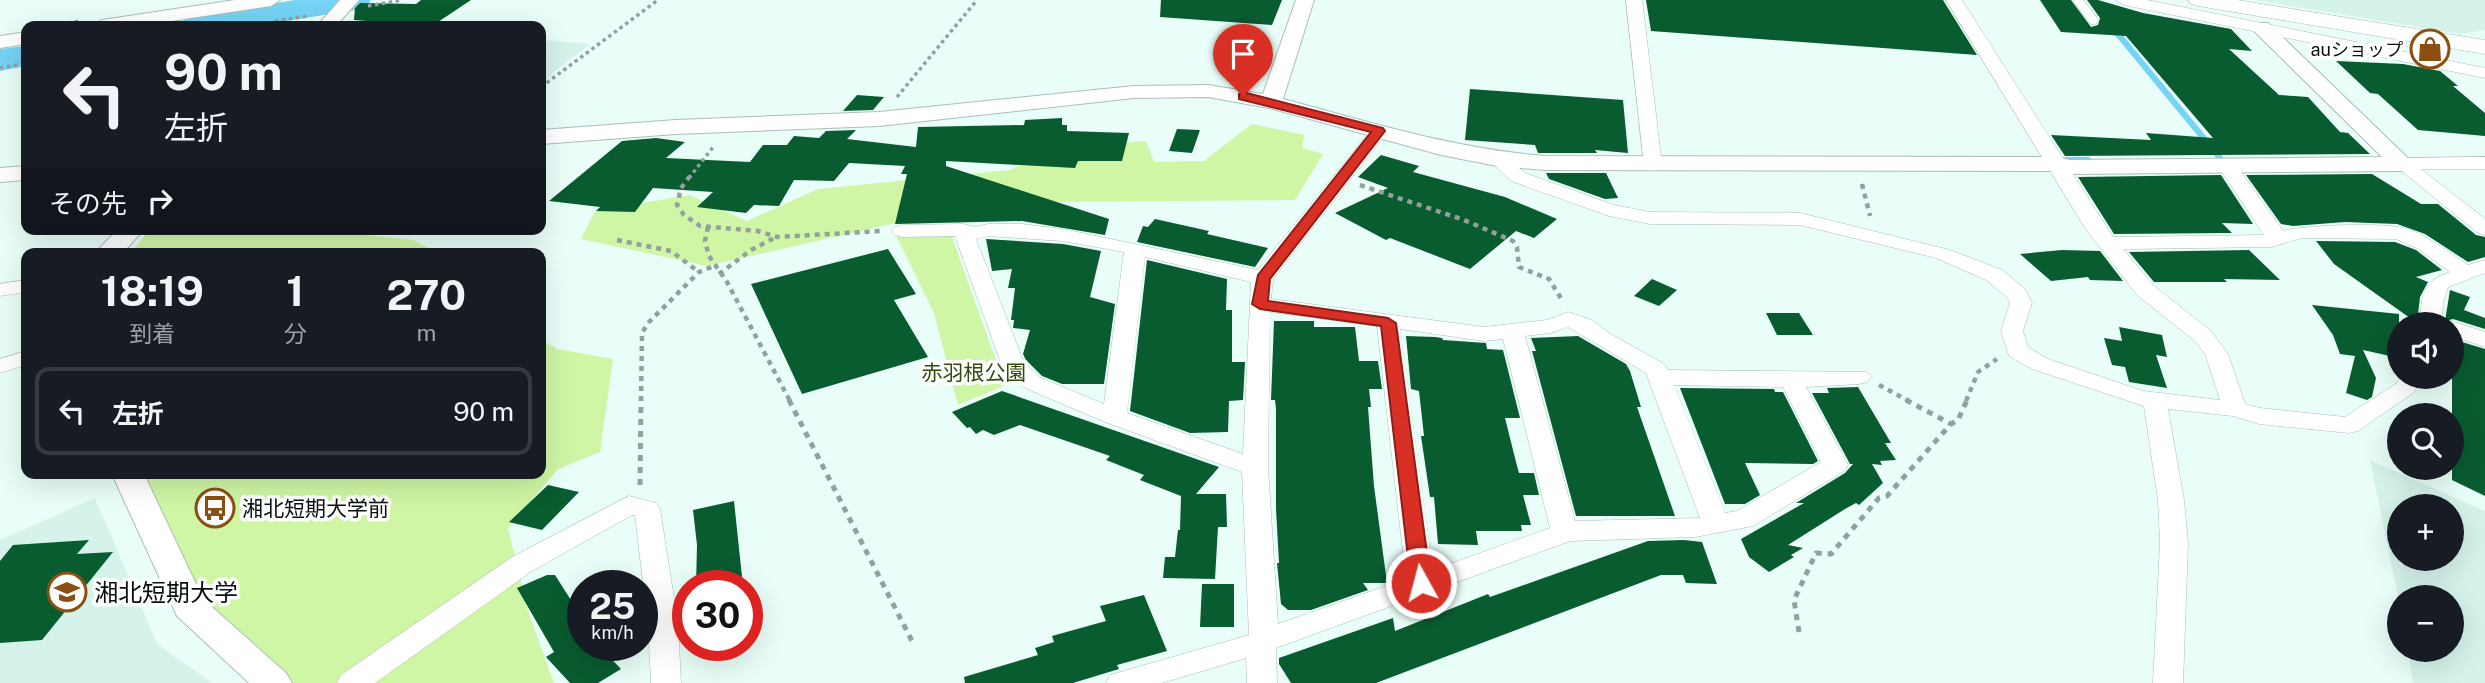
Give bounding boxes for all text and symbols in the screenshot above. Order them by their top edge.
pin [1213,24,1273,96]
shop icon: auショップ [2409,28,2451,70]
icon: arrive [1224,35,1262,73]
place label: auショップ [2311,39,2403,60]
text: 90 m [164,43,283,101]
icon: left [49,49,140,140]
text: 左折 [164,109,228,146]
icon: right [141,182,179,220]
text: その先 [49,188,127,219]
text: 18:19 [101,266,204,315]
text: 1 [286,266,304,315]
text: 270 [387,270,466,319]
map controls [2387,312,2464,662]
button: sound [2387,312,2464,389]
text: m [416,319,436,346]
text: 到着 [129,320,175,347]
text: 分 [284,320,307,347]
park label: 赤羽根公園 [922,360,1027,385]
icon: left [53,392,91,430]
text: 90 m [453,396,514,427]
text: 左折 [112,398,164,429]
button: search [2387,403,2464,480]
bus stop icon: 湘北短期大学前 [194,487,236,529]
button: + [2387,494,2464,571]
place label: 湘北短期大学前 [242,496,389,521]
position arrow [1384,546,1458,620]
speed limit sign: 30 [672,570,763,661]
school or university icon: 湘北短期大学 [46,571,88,613]
place label: 湘北短期大学 [94,578,238,606]
button: − [2387,585,2464,662]
text: 25 [590,586,635,627]
text: km/h [591,622,634,643]

